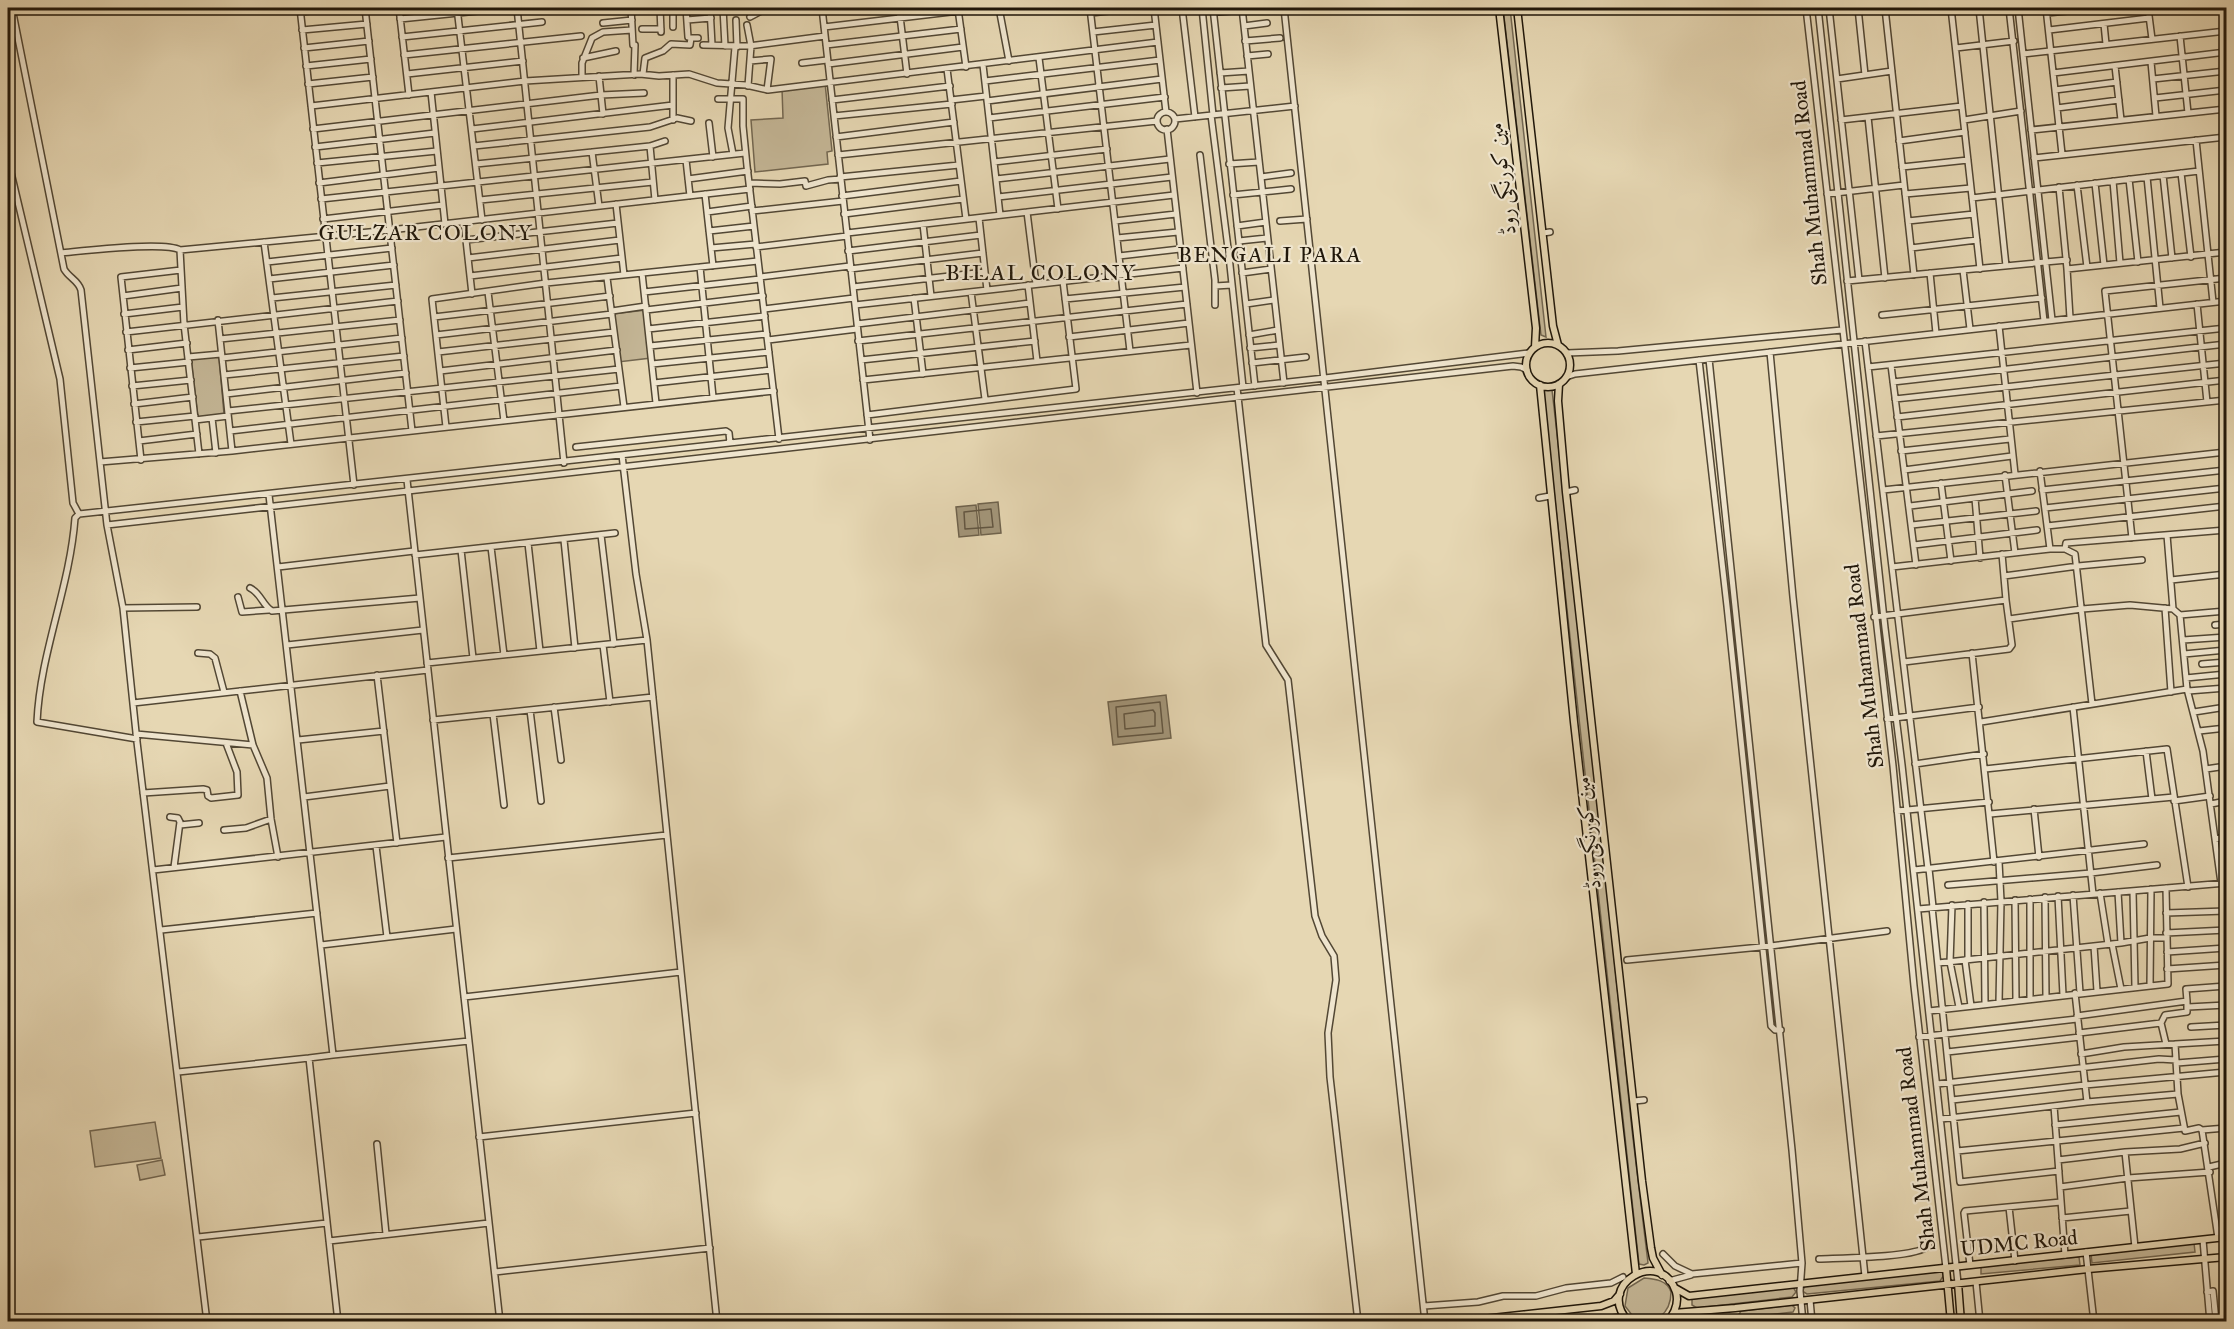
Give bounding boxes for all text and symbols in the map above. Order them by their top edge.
street label: Shah Muhammad Road [1785,79,1833,287]
street label: مین کورنگی روڈ [1482,121,1523,237]
district label: GULZAR COLONY [319,219,533,246]
district label: BENGALI PARA [1177,241,1363,268]
district label: BILAL COLONY [945,259,1137,286]
street label: Shah Muhammad Road [1838,562,1889,770]
street label: مین کورنگی روڈ [1569,775,1608,891]
street label: Shah Muhammad Road [1890,1045,1941,1253]
street label: UDMC Road [1959,1224,2079,1262]

